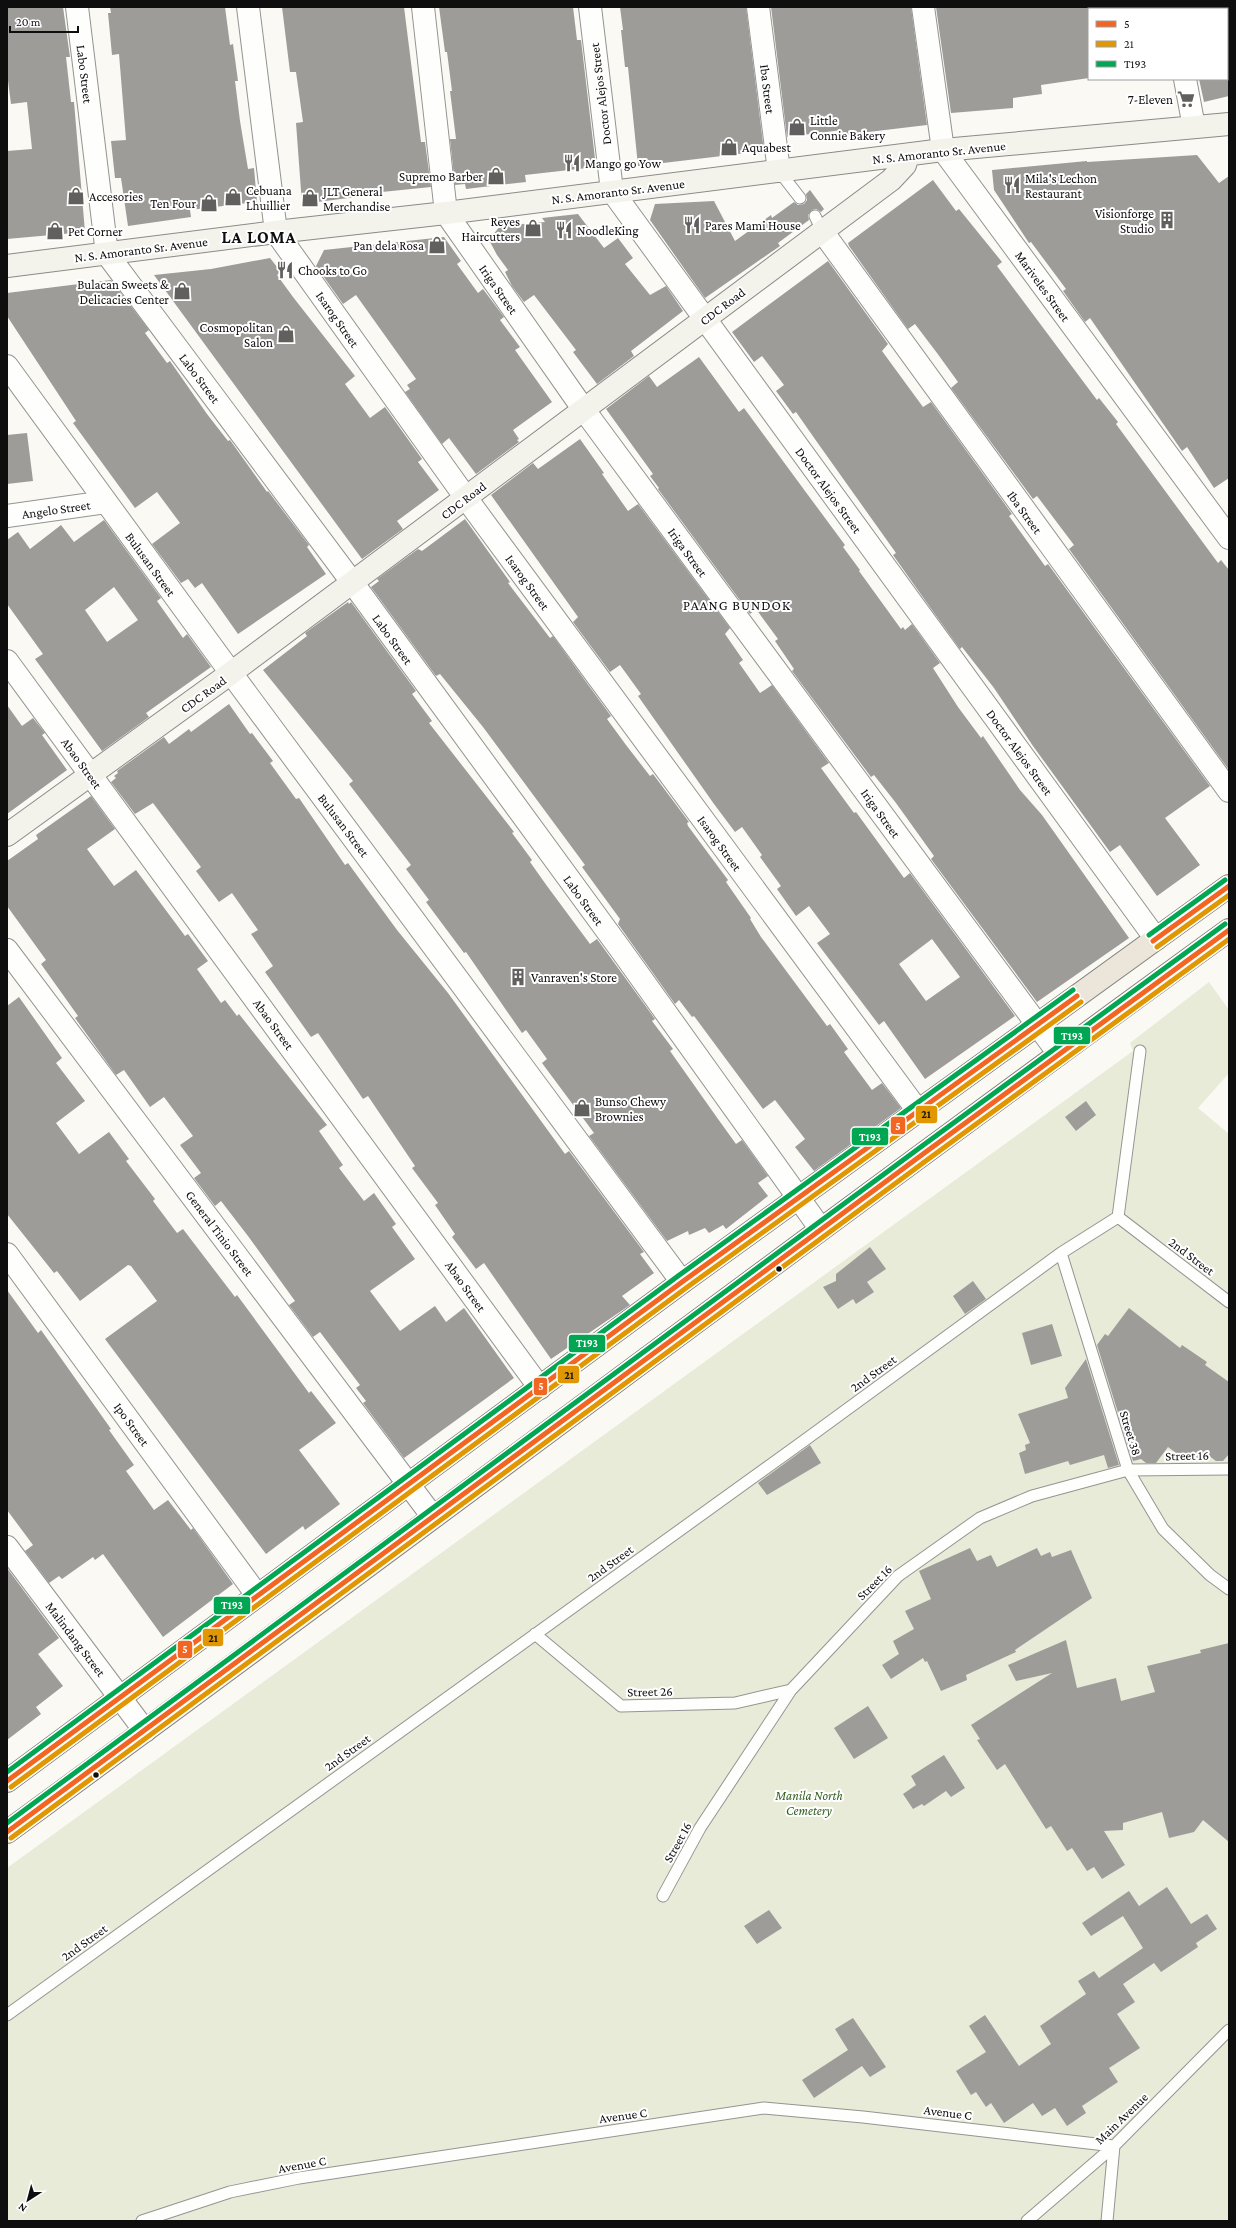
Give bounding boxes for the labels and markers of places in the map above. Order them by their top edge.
supermarket icon: 7-Eleven [1176,89,1196,109]
place label: 7-Eleven [1128,92,1173,107]
place label: Little Connie Bakery [810,113,886,143]
shop icon: Little Connie Bakery [787,117,807,137]
shop icon: Aquabest [719,137,739,157]
place label: Aquabest [742,140,791,155]
restaurant icon: Mango go Yow [562,153,582,173]
place label: Mango go Yow [585,156,661,171]
shop icon: Supremo Barber [486,166,506,186]
place label: Supremo Barber [399,169,483,184]
place label: Mila's Lechon Restaurant [1025,171,1097,201]
restaurant icon: Mila's Lechon Restaurant [1002,175,1022,195]
place label: Cebuana Lhuillier [246,183,292,213]
place label: JLT General Merchandise [322,184,391,214]
shop icon: Accesories [66,186,86,206]
shop icon: Cebuana Lhuillier [223,187,243,207]
shop icon: JLT General Merchandise [300,188,320,208]
place label: Accesories [89,189,143,204]
shop icon: Ten Four [199,193,219,213]
place label: Ten Four [150,196,196,211]
place label: Visionforge Studio [1095,206,1154,236]
building icon: Visionforge Studio [1157,210,1177,230]
place label: Reyes Haircutters [462,214,520,244]
restaurant icon: Pares Mami House [682,215,702,235]
shop icon: Reyes Haircutters [523,218,543,238]
place label: Pares Mami House [705,218,801,233]
restaurant icon: NoodleKing [554,220,574,240]
shop icon: Pet Corner [45,221,65,241]
place label: NoodleKing [577,223,639,238]
place label: Pet Corner [68,224,123,239]
shop icon: Pan dela Rosa [427,235,447,255]
place label: Pan dela Rosa [353,238,424,253]
restaurant icon: Chooks to Go [275,260,295,280]
place label: Chooks to Go [298,263,367,278]
place label: Bulacan Sweets & Delicacies Center [77,277,170,307]
shop icon: Bulacan Sweets & Delicacies Center [172,281,192,301]
place label: Cosmopolitan Salon [200,320,273,350]
shop icon: Cosmopolitan Salon [276,324,296,344]
building icon: Vanraven's Store [508,967,528,987]
place label: Vanraven's Store [531,970,617,985]
place label: Bunso Chewy Brownies [595,1094,667,1124]
shop icon: Bunso Chewy Brownies [572,1098,592,1118]
unlabelled marker [774,1264,784,1274]
unlabelled marker [91,1770,101,1780]

